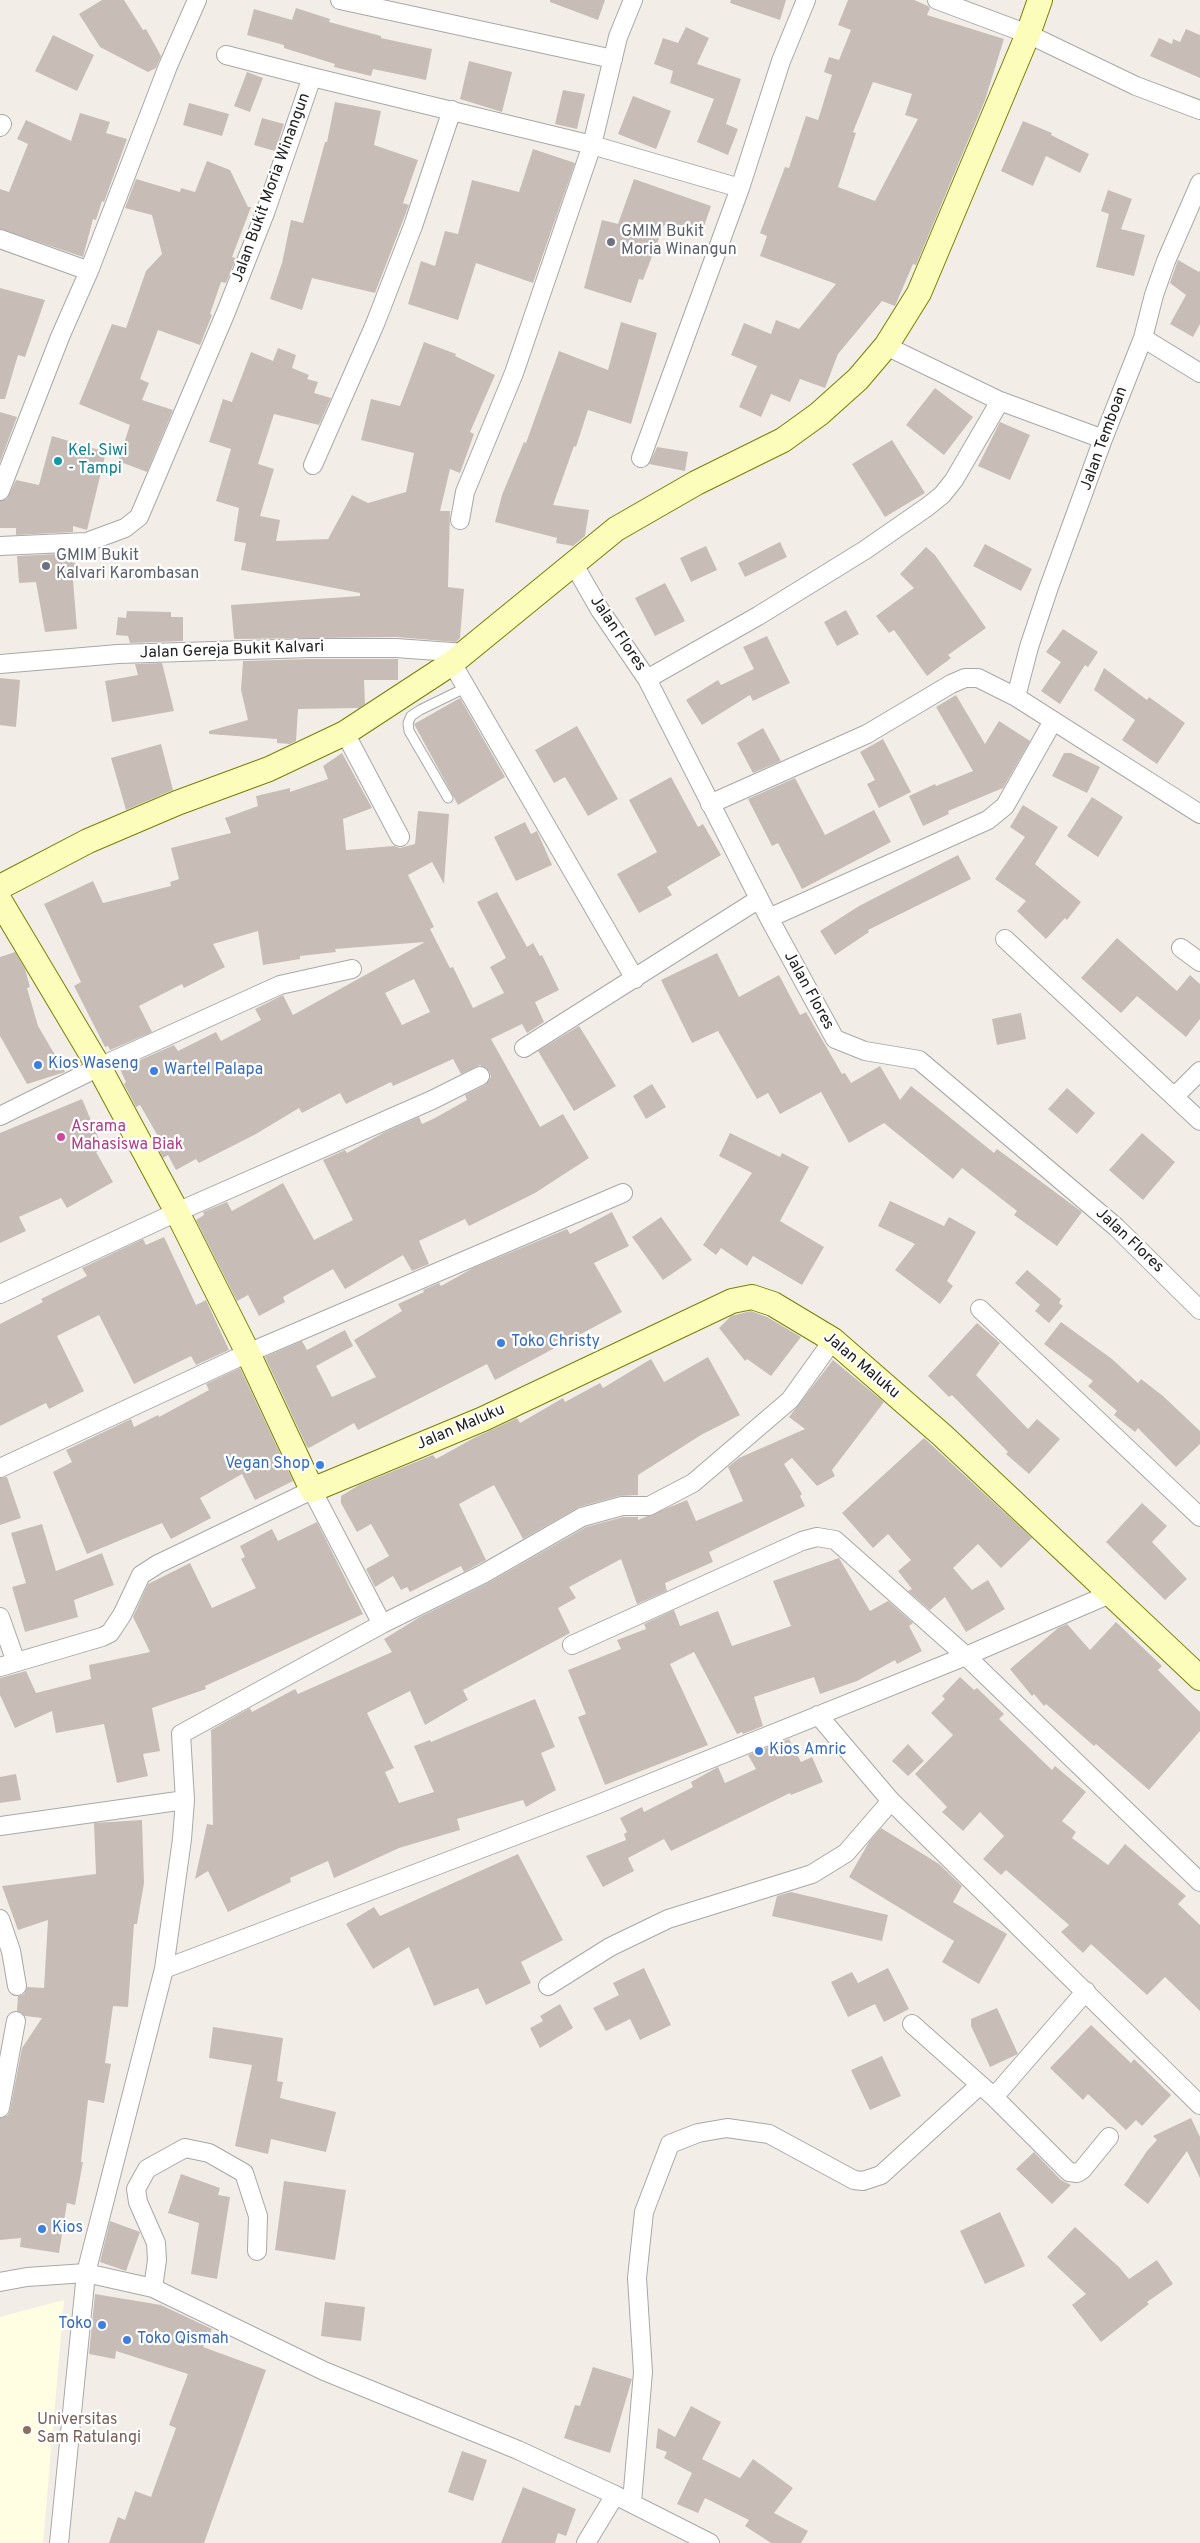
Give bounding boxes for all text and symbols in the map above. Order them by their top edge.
street label: Jalan Bukit Moria Winangun [229,91,315,285]
place label: GMIM Bukit Moria Winangun [621,223,737,261]
marker: GMIM Bukit Moria Winangun [605,236,617,248]
street label: Jalan Temboan [1077,385,1133,493]
place label: Kel. Siwi - Tampi [68,442,127,480]
marker: Kel. Siwi - Tampi [52,455,64,467]
place label: GMIM Bukit Kalvari Karombasan [56,547,199,585]
marker: GMIM Bukit Kalvari Karombasan [40,560,52,572]
street label: Jalan Flores [585,593,649,675]
street label: Jalan Gereja Bukit Kalvari [139,638,325,664]
street label: Jalan Flores [779,948,837,1034]
place label: Kios Waseng [48,1055,138,1075]
marker: Kios Waseng [32,1059,44,1071]
place label: Wartel Palapa [164,1061,263,1081]
marker: Wartel Palapa [148,1065,160,1077]
place label: Asrama Mahasiswa Biak [71,1118,183,1156]
marker: Asrama Mahasiswa Biak [55,1131,67,1143]
street label: Jalan Flores [1091,1204,1167,1278]
street label: Jalan Maluku [819,1328,903,1404]
place label: Toko Christy [511,1333,600,1353]
marker: Toko Christy [495,1337,507,1349]
street label: Jalan Maluku [414,1401,508,1455]
place label: Vegan Shop [225,1455,310,1475]
marker: Vegan Shop [314,1459,326,1471]
place label: Kios Amric [769,1741,846,1761]
marker: Kios Amric [753,1745,765,1757]
place label: Kios [52,2219,83,2239]
marker: Kios [36,2223,48,2235]
place label: Toko [58,2315,92,2335]
marker: Toko [96,2319,108,2331]
place label: Toko Qismah [137,2330,229,2350]
marker: Toko Qismah [121,2334,133,2346]
place label: Universitas Sam Ratulangi [37,2411,141,2449]
marker: Universitas Sam Ratulangi [21,2424,33,2436]

